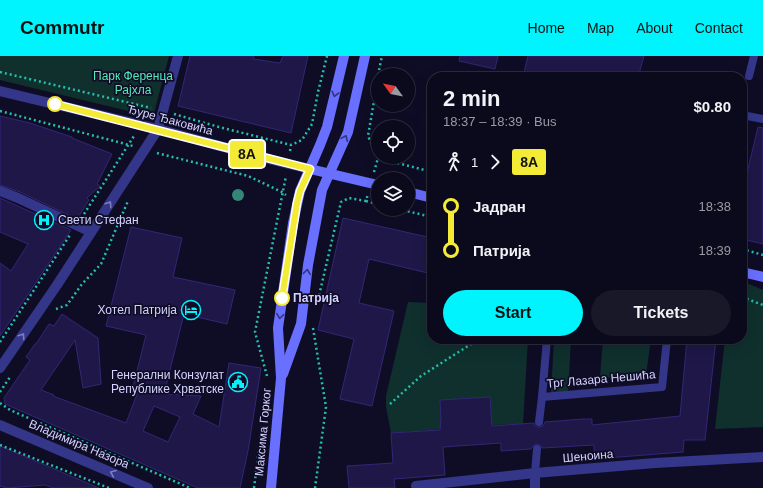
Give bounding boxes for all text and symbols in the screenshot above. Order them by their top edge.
text: Commutr [20,17,104,38]
text: Home [528,20,565,36]
text: Map [587,20,614,36]
text: About [636,20,673,36]
text: Contact [695,20,743,36]
north arrow [371,68,415,112]
map controls [371,68,415,216]
park label: Парк Ференца Рајхла [93,69,173,97]
text: 2 min [443,86,500,111]
one-way arrow [331,90,340,97]
unlabelled marker [47,96,63,112]
text: $0.80 [693,98,731,115]
street label: Ђуре Ђаковића [125,102,215,138]
text: 18:37 – 18:39 · Bus [443,114,556,129]
button: locate [371,120,415,164]
one-way arrow [340,134,348,142]
line badge: 8A [229,141,265,167]
text: 8A [238,146,256,162]
icon: walk [443,151,465,173]
icon: forward [484,151,506,173]
text: 8A [520,154,538,170]
text: 1 [471,155,478,170]
button: layers [371,172,415,216]
text: Јадран [473,198,526,215]
text: 18:38 [698,199,731,214]
one-way arrow [104,201,112,208]
hospital icon: Свети Стефан [33,209,55,231]
place label: Свети Стефан [58,213,139,227]
text: Патрија [473,242,530,259]
text: 18:39 [698,243,731,258]
one-way arrow [302,269,311,276]
marker: Патрија [274,290,290,306]
button: Start [443,290,583,336]
button: Tickets [591,290,731,336]
place label: Патрија [293,291,339,305]
hotel icon: Хотел Патрија [180,299,202,321]
place label: Хотел Патрија [98,303,177,317]
one-way arrow [276,313,285,319]
one-way arrow [17,333,25,340]
street label: Трг Лазара Нешића [546,367,656,391]
place label: Генерални Конзулат Републике Хрватске [111,368,224,396]
public building icon: Генерални Конзулат Републике Хрватске [227,371,249,393]
street label: Максима Горког [252,387,274,477]
street label: Владимира Назора [27,417,132,472]
street label: Шеноина [562,447,614,465]
one-way arrow [109,469,116,477]

